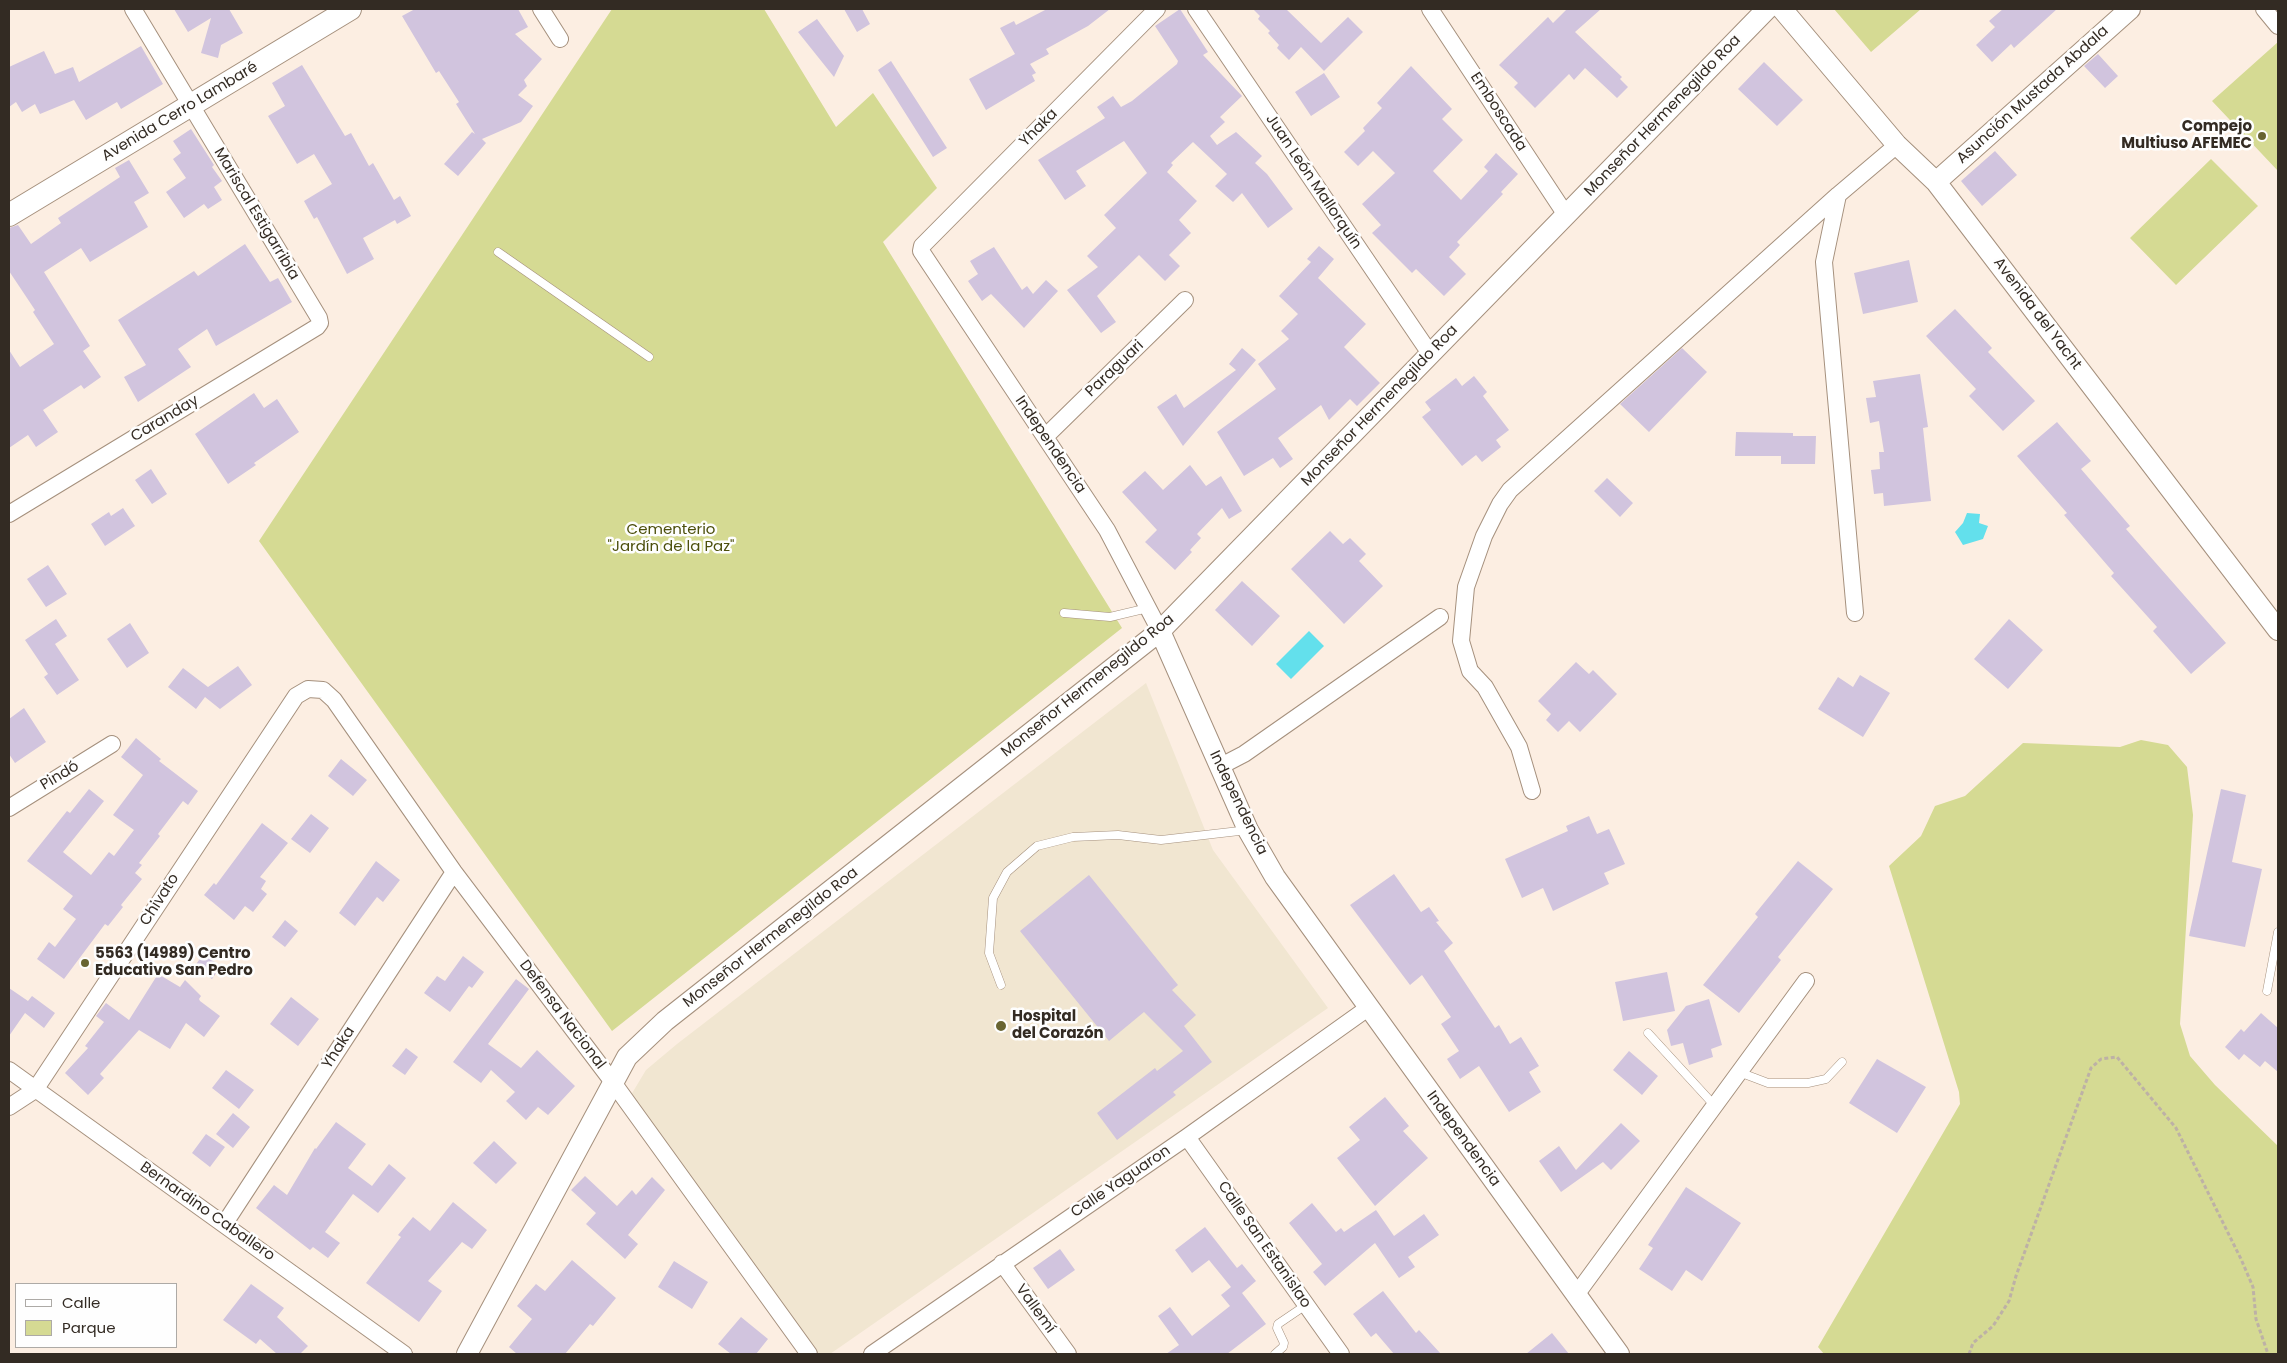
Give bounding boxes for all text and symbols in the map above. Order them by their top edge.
street label: Asunción Mustada Abdala [1954,22,2112,168]
street label: Monseñor Hermenegildo Roa [1581,32,1745,200]
street label: Avenida Cerro Lambaré [99,58,261,166]
street label: Emboscada [1466,69,1530,155]
street label: Yhaka [1016,105,1062,151]
street label: Juan León Mallorquín [1261,111,1365,253]
place label: Compejo Multiuso AFEMEC [2121,118,2252,153]
marker: Compejo Multiuso AFEMEC [2256,130,2268,142]
street label: Mariscal Estigarribia [209,145,303,283]
street label: Avenida del Yacht [1989,254,2085,374]
street label: Monseñor Hermenegildo Roa [1298,322,1462,490]
street label: Paraguari [1082,337,1148,401]
street label: Caranday [128,392,202,446]
street label: Independencia [1011,393,1089,497]
park label: Cementerio "Jardín de la Paz" [608,521,734,556]
street label: Monseñor Hermenegildo Roa [998,611,1178,761]
street label: Independencia [1205,748,1271,858]
street label: Pindó [37,758,83,794]
street label: Monseñor Hermenegildo Roa [680,864,862,1012]
street label: Chivato [137,871,183,929]
place label: 5563 (14989) Centro Educativo San Pedro [95,945,253,980]
marker: 5563 (14989) Centro Educativo San Pedro [79,957,91,969]
street label: Defensa Nacional [515,957,609,1073]
place label: Hospital del Corazón [1012,1008,1104,1043]
marker: Hospital del Corazón [994,1019,1008,1033]
street label: Yhaka [319,1024,359,1072]
street label: Independencia [1422,1088,1504,1190]
street label: Calle Yaguaron [1068,1142,1174,1222]
street label: Bernardino Caballero [136,1159,278,1265]
street label: Calle San Estanislao [1213,1178,1315,1312]
street label: Vallemí [1011,1281,1059,1337]
legend [15,1283,178,1348]
text: Calle [62,1292,100,1313]
text: Parque [62,1317,115,1338]

